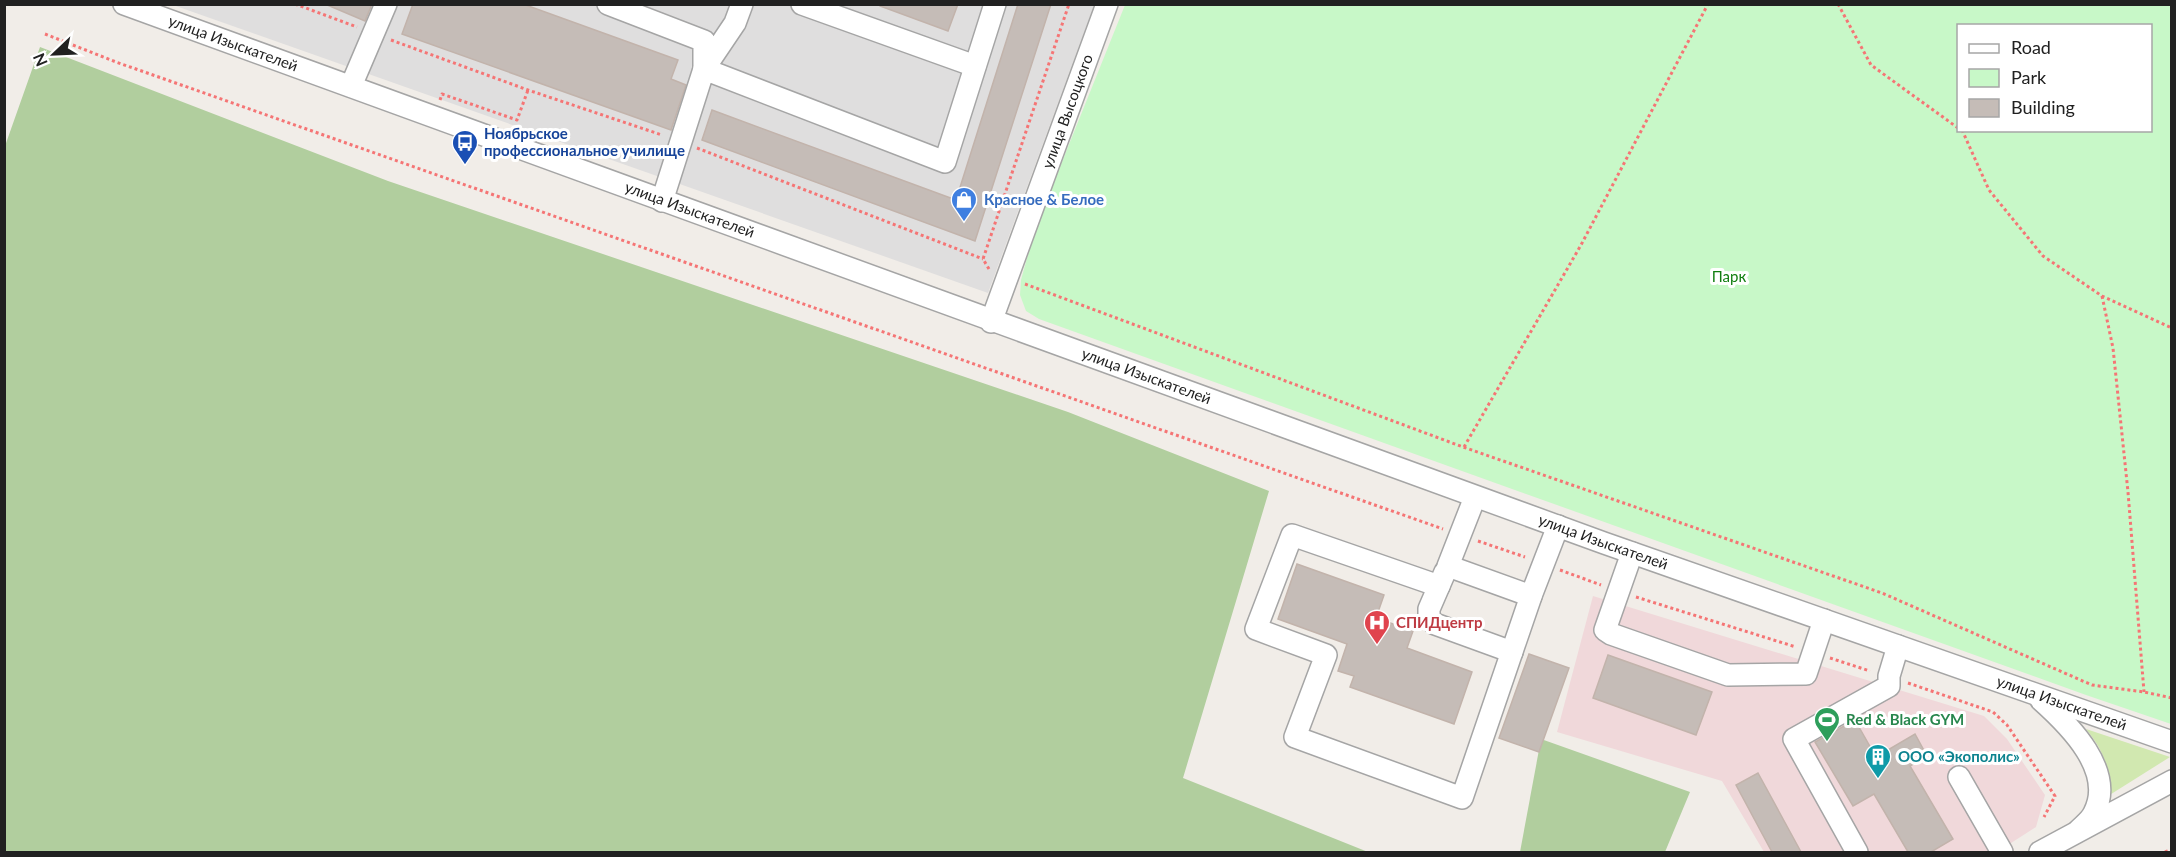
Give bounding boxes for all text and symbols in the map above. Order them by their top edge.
street label: улица Изыскателей [166,11,301,75]
north arrow [24,24,84,84]
legend [1957,24,2152,132]
text: Road [2011,36,2051,58]
text: N [29,51,51,69]
street label: улица Высоцкого [1038,52,1096,171]
text: Park [2011,66,2047,88]
text: Building [2011,96,2075,118]
place label: Ноябрьское профессиональное училище [484,124,685,159]
bus stop icon: Ноябрьское профессиональное училище [450,128,480,166]
street label: улица Изыскателей [623,177,757,241]
shop icon: Красное & Белое [949,185,979,223]
place label: Красное & Белое [984,190,1104,208]
park label: Парк [1712,267,1746,285]
street label: улица Изыскателей [1079,344,1214,407]
street label: улица Изыскателей [1536,510,1671,573]
hospital icon: СПИДцентр [1362,608,1392,646]
place label: СПИДцентр [1396,613,1483,631]
street label: улица Изыскателей [1995,671,2129,733]
sports icon: Red & Black GYM [1812,705,1842,743]
place label: Red & Black GYM [1846,710,1964,728]
building icon: ООО «Экополис» [1863,742,1893,780]
place label: ООО «Экополис» [1898,747,2020,765]

